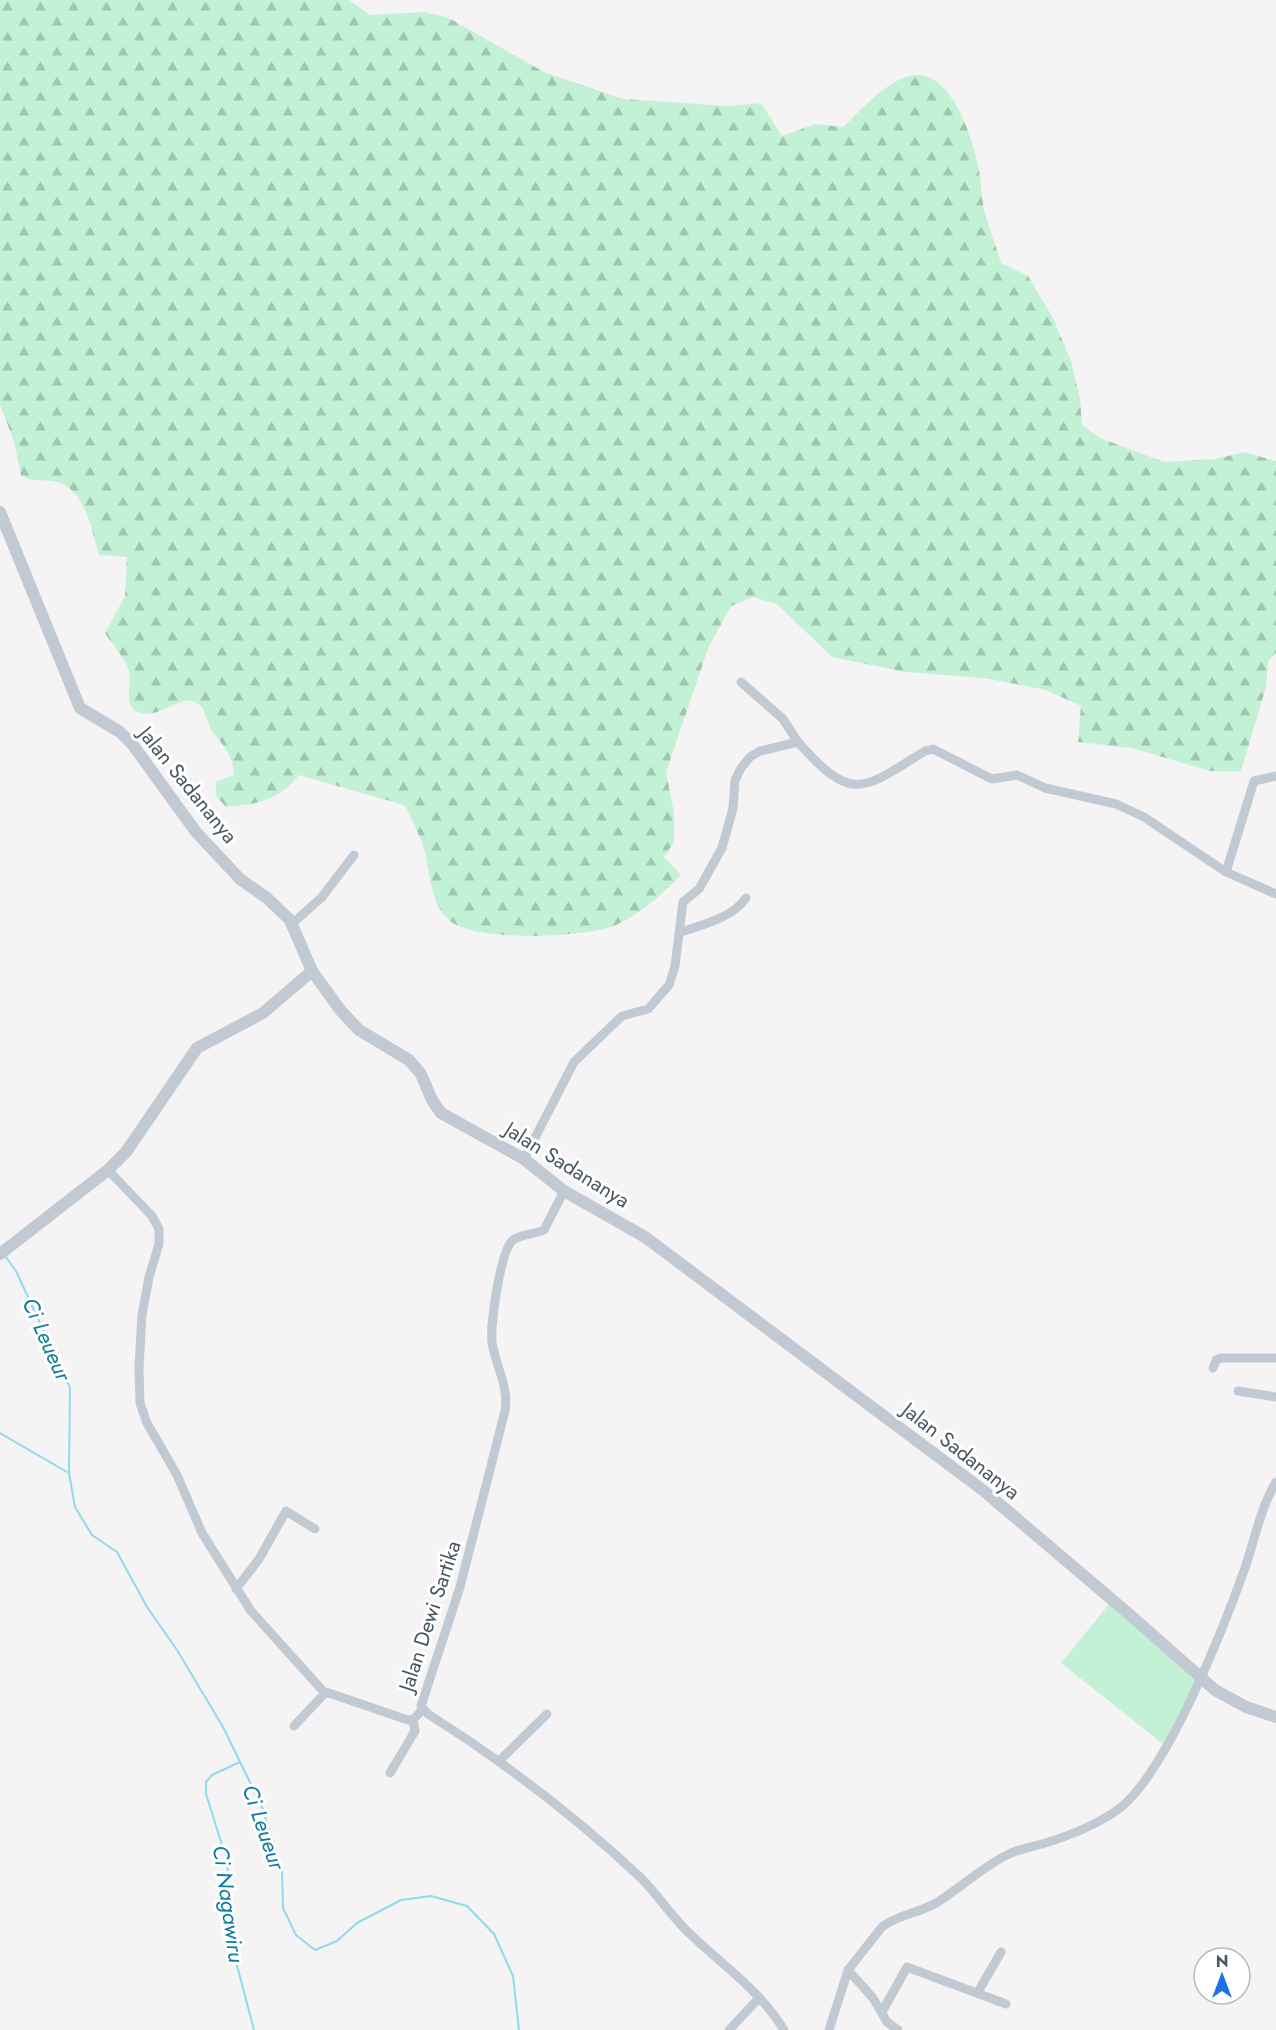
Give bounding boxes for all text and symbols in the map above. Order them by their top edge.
street label: Jalan Sadananya [130,718,244,850]
street label: Jalan Sadananya [496,1113,635,1215]
water label: Ci Leueur [14,1292,80,1387]
street label: Jalan Sadananya [893,1393,1026,1507]
street label: Jalan Dewi Sartika [391,1537,469,1698]
water label: Ci Leueur [235,1780,294,1875]
water label: Ci Nagawiru [205,1843,253,1965]
north arrow [1192,1946,1252,2006]
text: N [1216,1950,1228,1973]

